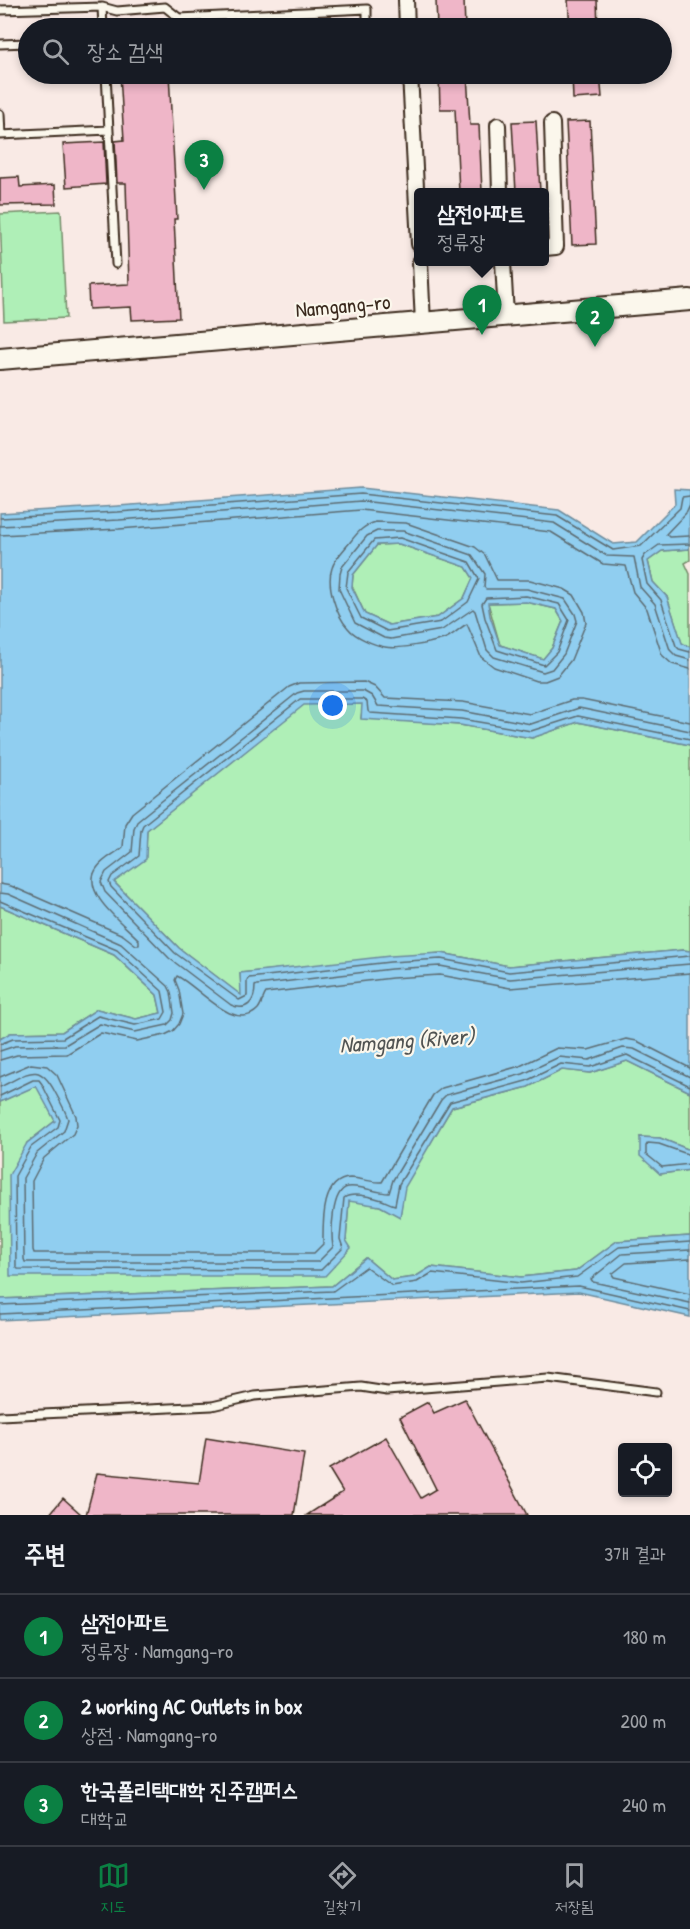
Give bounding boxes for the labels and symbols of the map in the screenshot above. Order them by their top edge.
pin: 3 [184,140,224,190]
pin: 1 [462,286,502,335]
street label: Namgang-ro [294,287,392,324]
pin: 2 [576,298,614,347]
your location [318,691,347,720]
water label: Namgang (River) [339,1020,477,1060]

